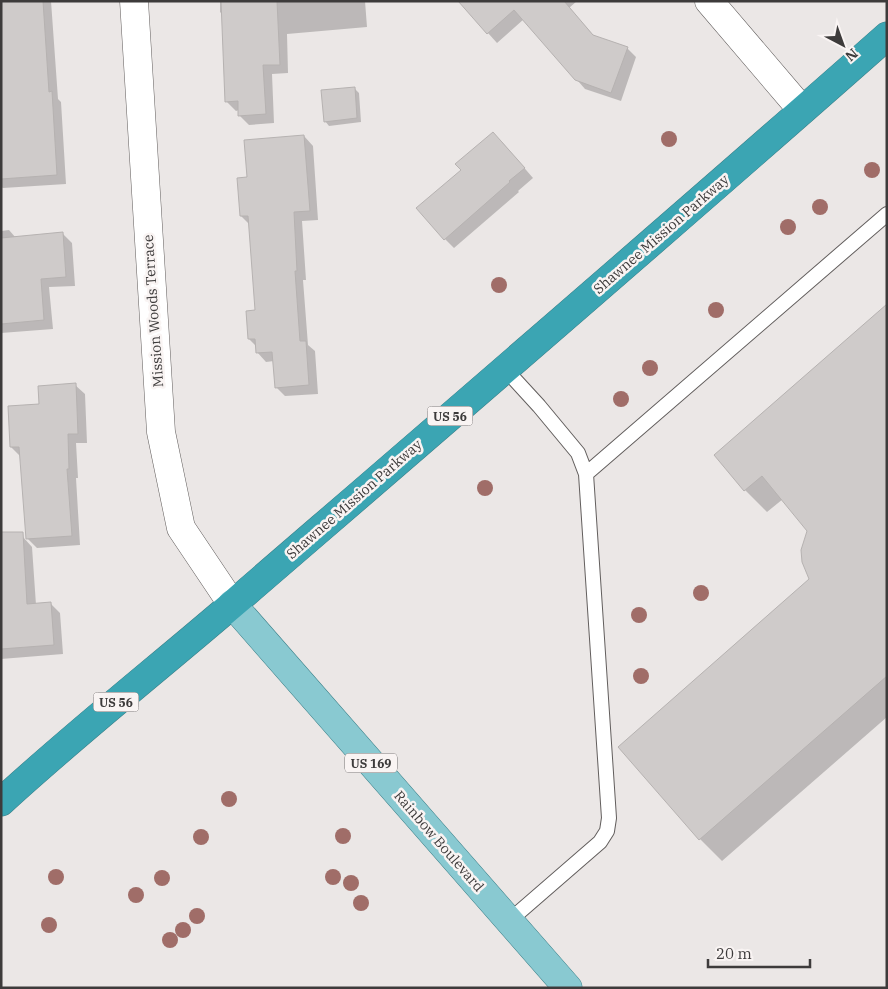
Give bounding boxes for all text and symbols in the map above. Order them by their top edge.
north arrow [818,20,868,70]
text: N [841,44,862,65]
street label: Shawnee Mission Parkway [590,170,733,298]
street label: Mission Woods Terrace [139,234,167,388]
road number: US 56 [428,406,472,426]
street label: Shawnee Mission Parkway [283,435,426,563]
road number: US 56 [94,692,138,712]
road number: US 169 [345,754,397,772]
street label: Rainbow Boulevard [390,787,488,896]
scale bar [708,936,810,968]
text: 20 m [716,944,752,963]

